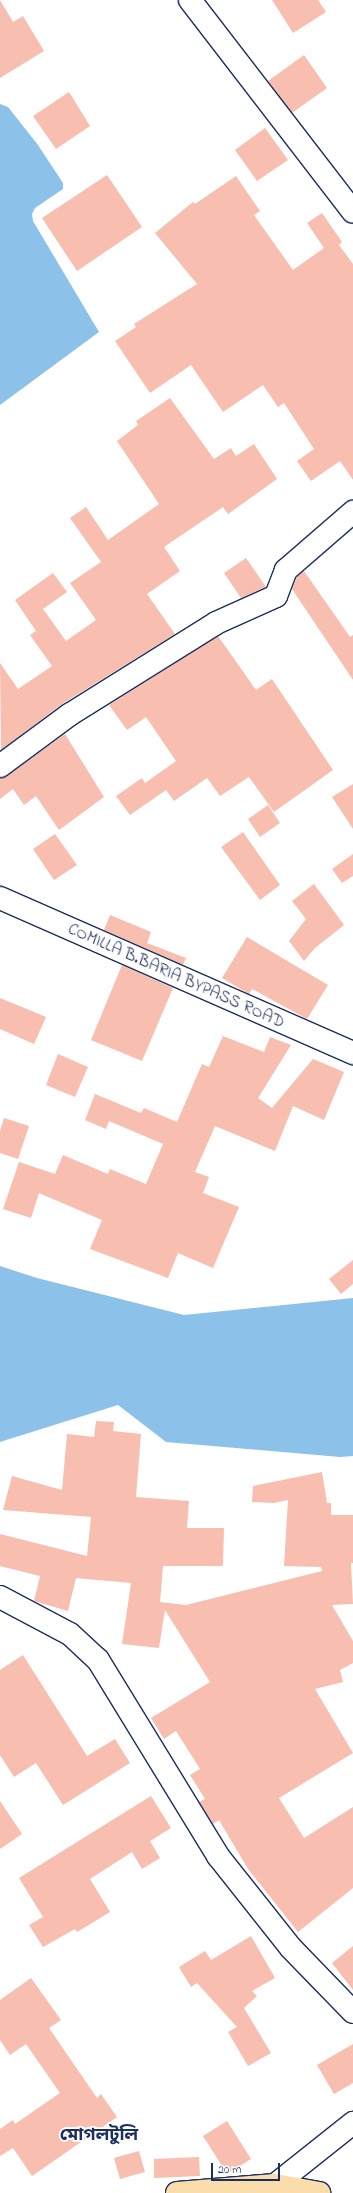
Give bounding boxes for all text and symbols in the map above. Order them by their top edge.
street label: COMILLA B.BARIA BYPASS ROAD [65,919,287,1033]
district label: মোগলটুলি [60,2125,138,2147]
scale bar [213,2155,282,2181]
text: 20 m [218,2161,241,2179]

